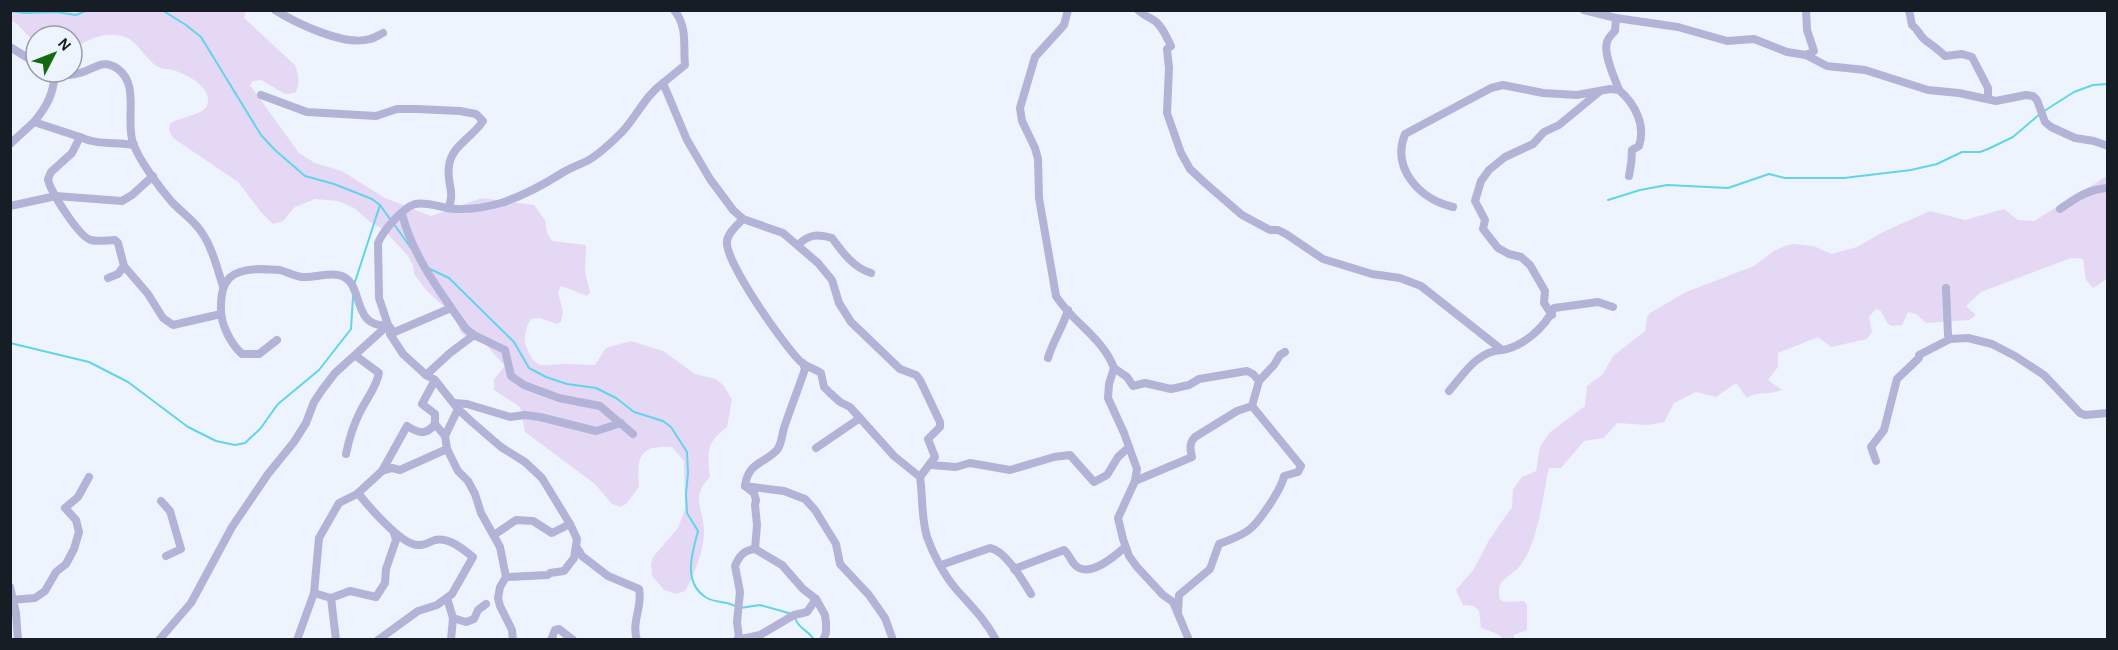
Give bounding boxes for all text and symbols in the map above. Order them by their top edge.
north arrow [24,24,84,84]
text: N [55,35,74,54]

